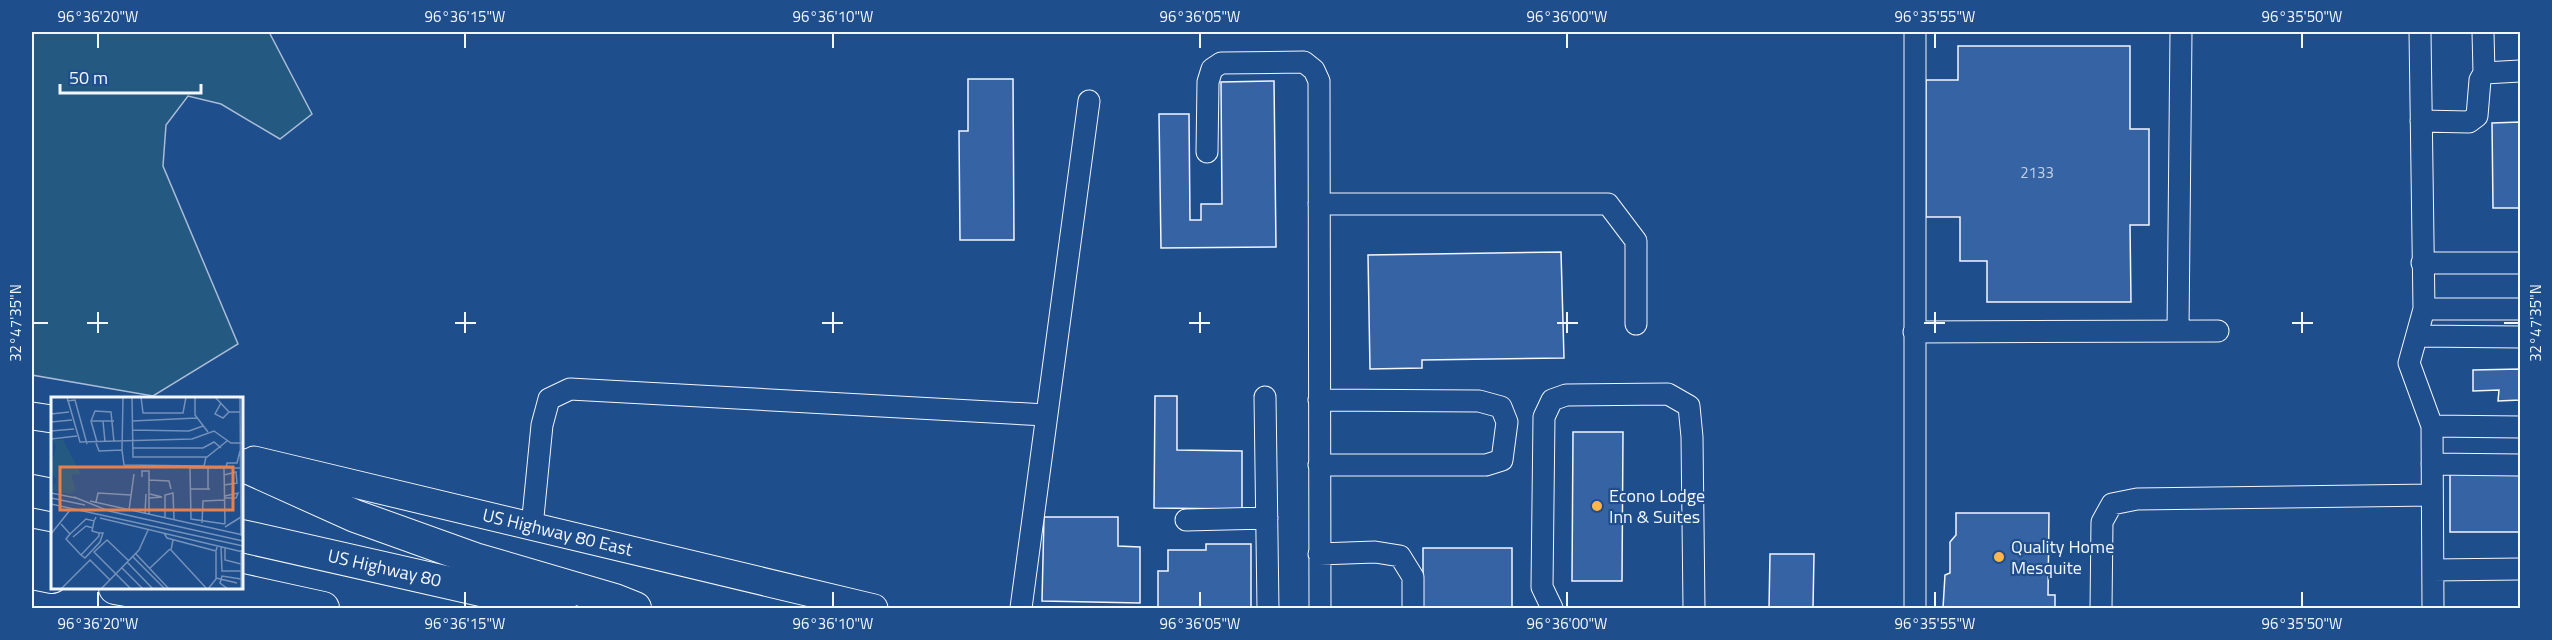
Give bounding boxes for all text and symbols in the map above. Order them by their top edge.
text: 96°36'20"W [58,5,138,28]
text: 96°36'15"W [425,5,505,28]
text: 96°36'10"W [793,5,873,28]
text: 96°36'05"W [1160,5,1240,28]
text: 96°36'00"W [1527,5,1607,28]
text: 96°35'55"W [1895,5,1975,28]
text: 96°35'50"W [2262,5,2342,28]
scale bar [60,57,201,95]
text: 50 m [69,64,108,91]
house number: 2133 [2020,161,2054,184]
text: 32°47'35"N [4,284,27,362]
text: 32°47'35"N [2524,284,2547,362]
inset map [51,397,243,589]
place label: Econo Lodge Inn & Suites [1609,482,1705,530]
marker: Econo Lodge Inn & Suites [1590,499,1604,513]
street label: US Highway 80 East [480,501,636,563]
place label: Quality Home Mesquite [2011,533,2114,581]
street label: US Highway 80 [325,542,444,594]
marker: Quality Home Mesquite [1992,550,2006,564]
text: 96°36'20"W [58,612,138,635]
text: 96°36'15"W [425,612,505,635]
text: 96°36'10"W [793,612,873,635]
text: 96°36'05"W [1160,612,1240,635]
text: 96°36'00"W [1527,612,1607,635]
text: 96°35'55"W [1895,612,1975,635]
text: 96°35'50"W [2262,612,2342,635]

